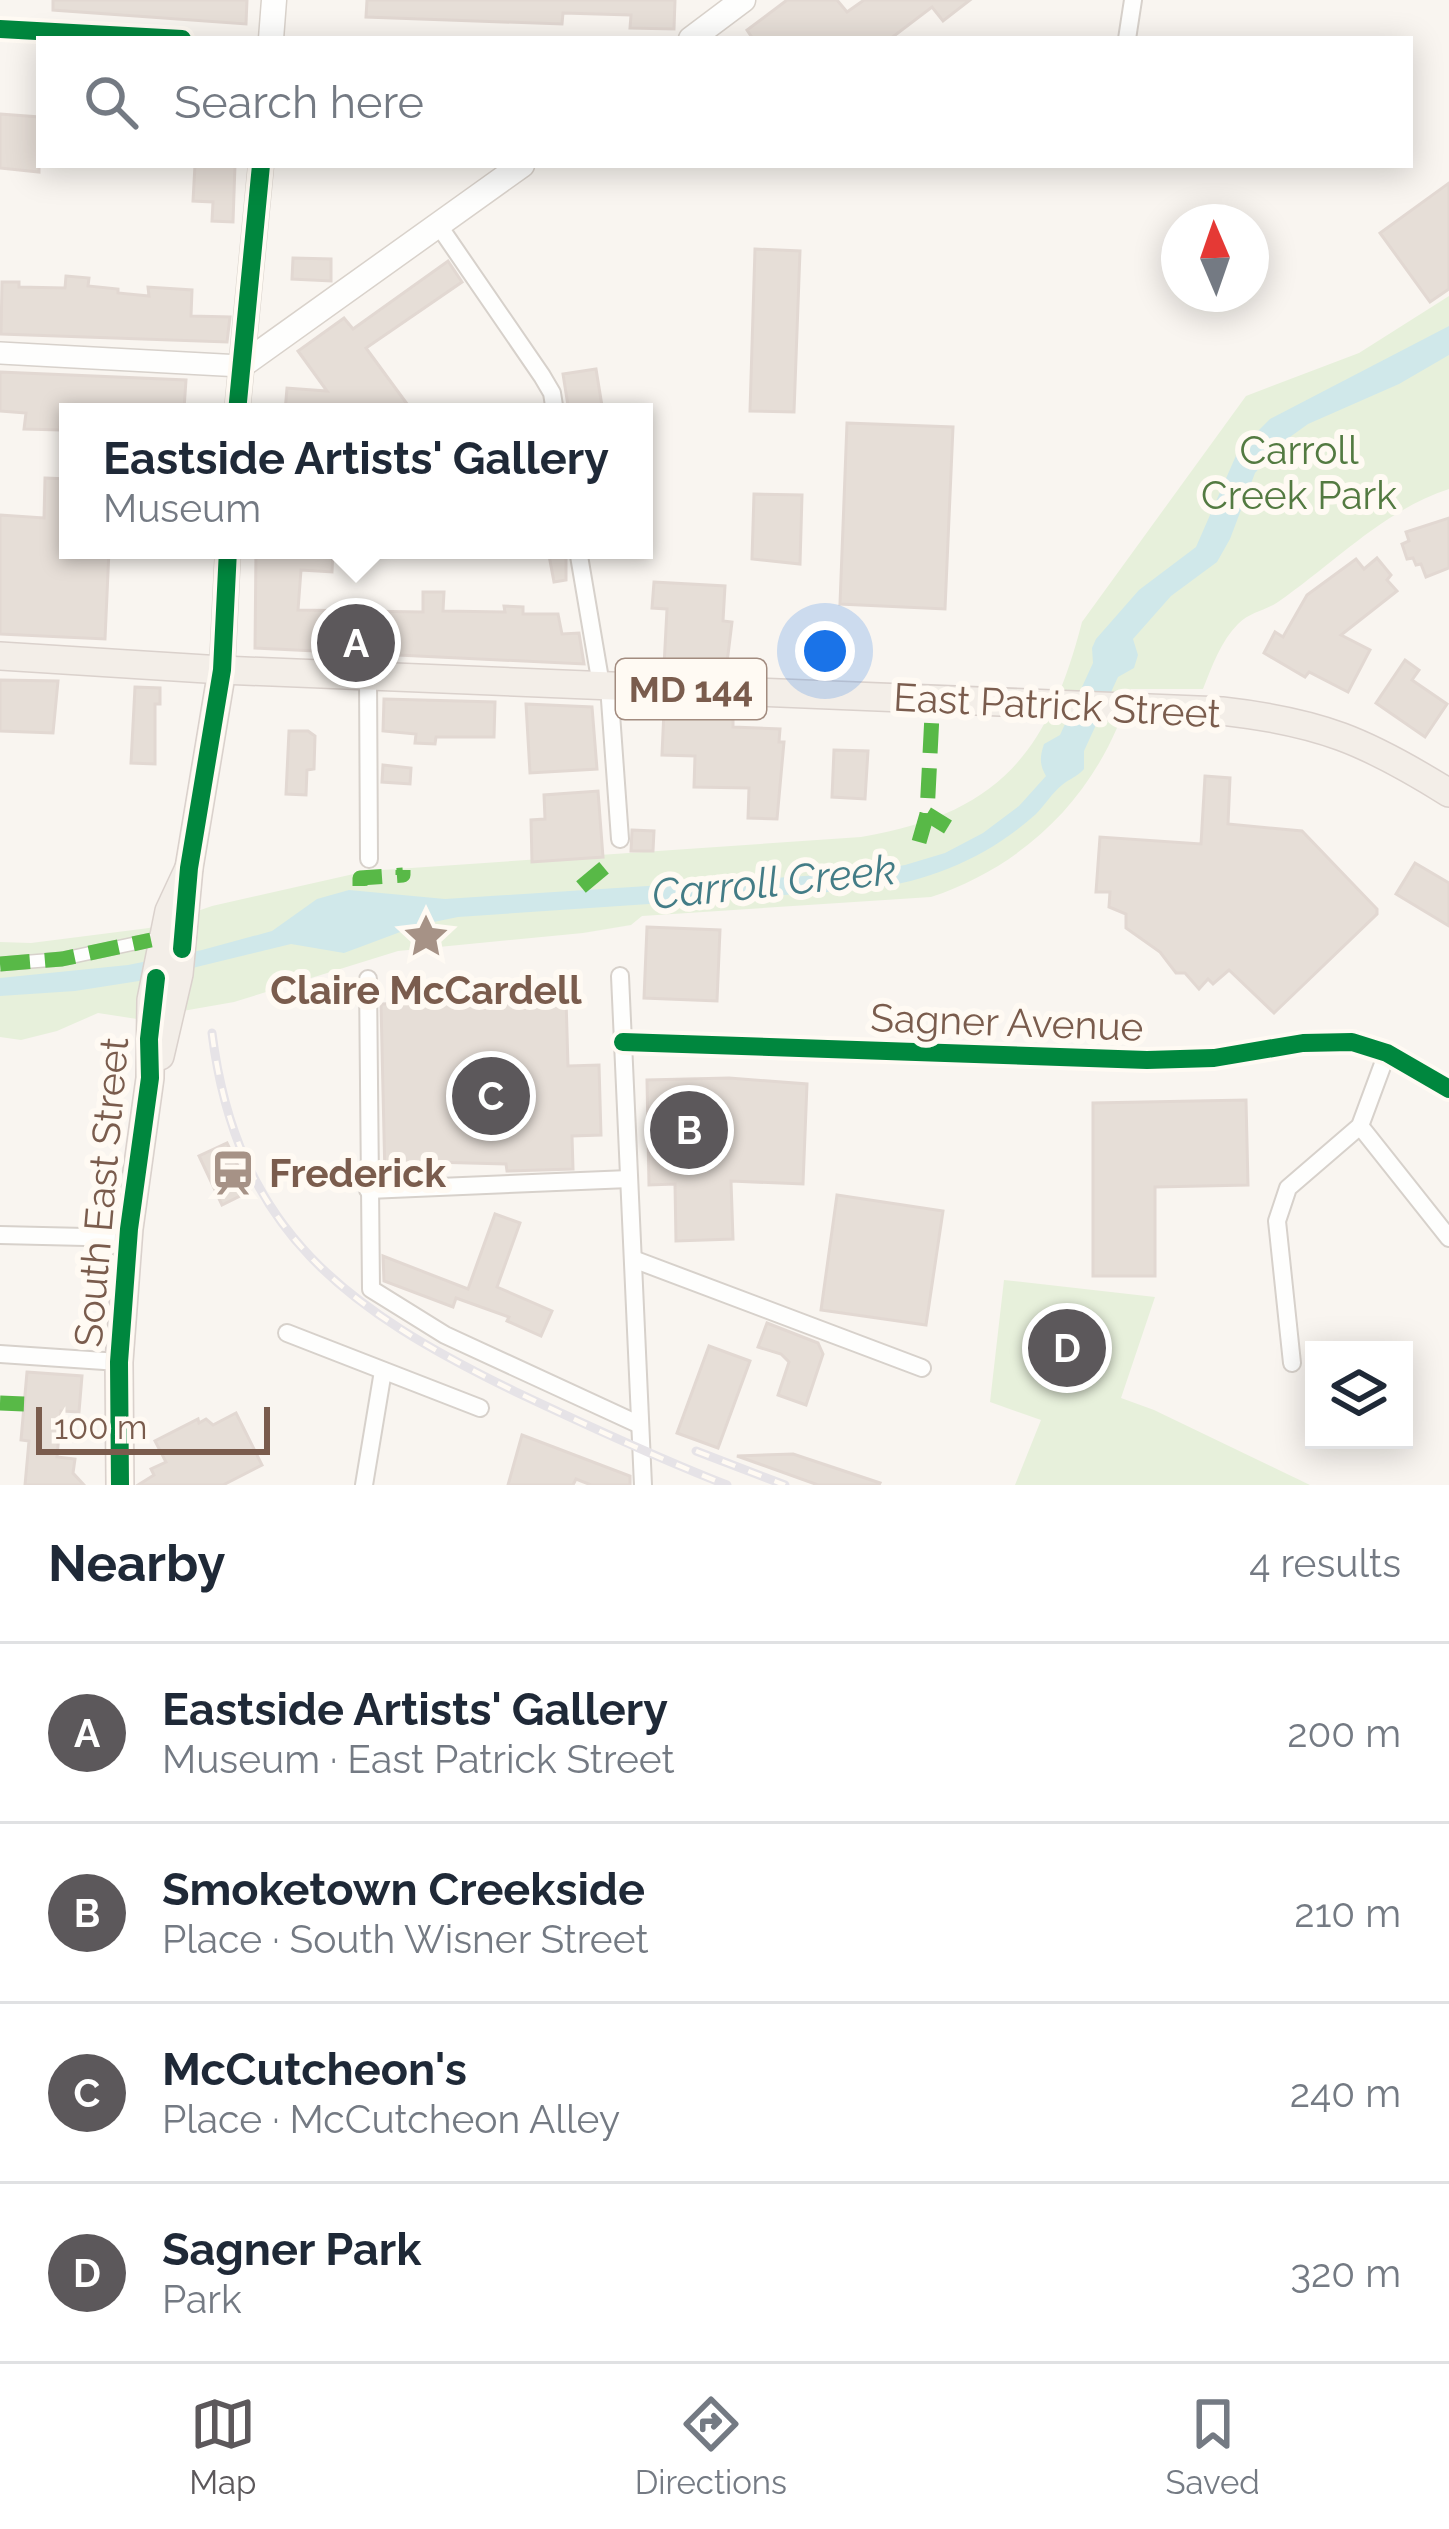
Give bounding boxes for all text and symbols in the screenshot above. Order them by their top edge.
search box [36,36,1413,168]
icon: search [78,69,144,135]
text: Search here [174,76,424,129]
north arrow [1161,204,1269,312]
popup [59,403,653,559]
park label: Carroll Creek Park [1201,427,1397,518]
text: Eastside Artists' Gallery [103,432,609,485]
text: Museum [103,485,261,531]
pin: A [317,598,395,688]
your location [795,621,855,681]
road number: MD 144 [616,659,766,719]
street label: East Patrick Street [892,673,1222,737]
water label: Carroll Creek [649,845,899,919]
place icon: Claire McCardell [401,911,451,961]
place label: Claire McCardell [270,967,582,1013]
street label: Sagner Avenue [870,994,1144,1050]
street label: South East Street [65,1035,137,1349]
pin: C [452,1051,530,1141]
pin: B [650,1085,728,1175]
station icon: Frederick [208,1148,258,1198]
place label: Frederick [269,1150,446,1196]
pin: D [1028,1303,1106,1393]
map controls [1305,1341,1413,1449]
button: layers [1305,1341,1413,1449]
scale bar [36,1401,270,1454]
text: 100 m [54,1408,147,1447]
text: Nearby [48,1533,225,1593]
text: 4 results [1249,1540,1401,1586]
text: Eastside Artists' Gallery [162,1683,668,1736]
text: A [74,1710,100,1756]
text: 200 m [1287,1710,1401,1756]
text: Museum · East Patrick Street [162,1736,675,1782]
text: Smoketown Creekside [162,1863,645,1916]
text: B [74,1890,100,1936]
text: 210 m [1294,1890,1401,1936]
text: Place · South Wisner Street [162,1916,649,1962]
text: McCutcheon's [162,2043,467,2096]
text: C [74,2070,100,2116]
text: 240 m [1290,2070,1401,2116]
text: Place · McCutcheon Alley [162,2096,620,2142]
text: Sagner Park [162,2223,421,2276]
text: D [73,2250,101,2296]
text: 320 m [1290,2250,1401,2296]
text: Park [162,2276,242,2322]
tab: Map [189,2391,256,2502]
tab: Directions [635,2391,787,2502]
tab: Saved [1165,2391,1260,2502]

